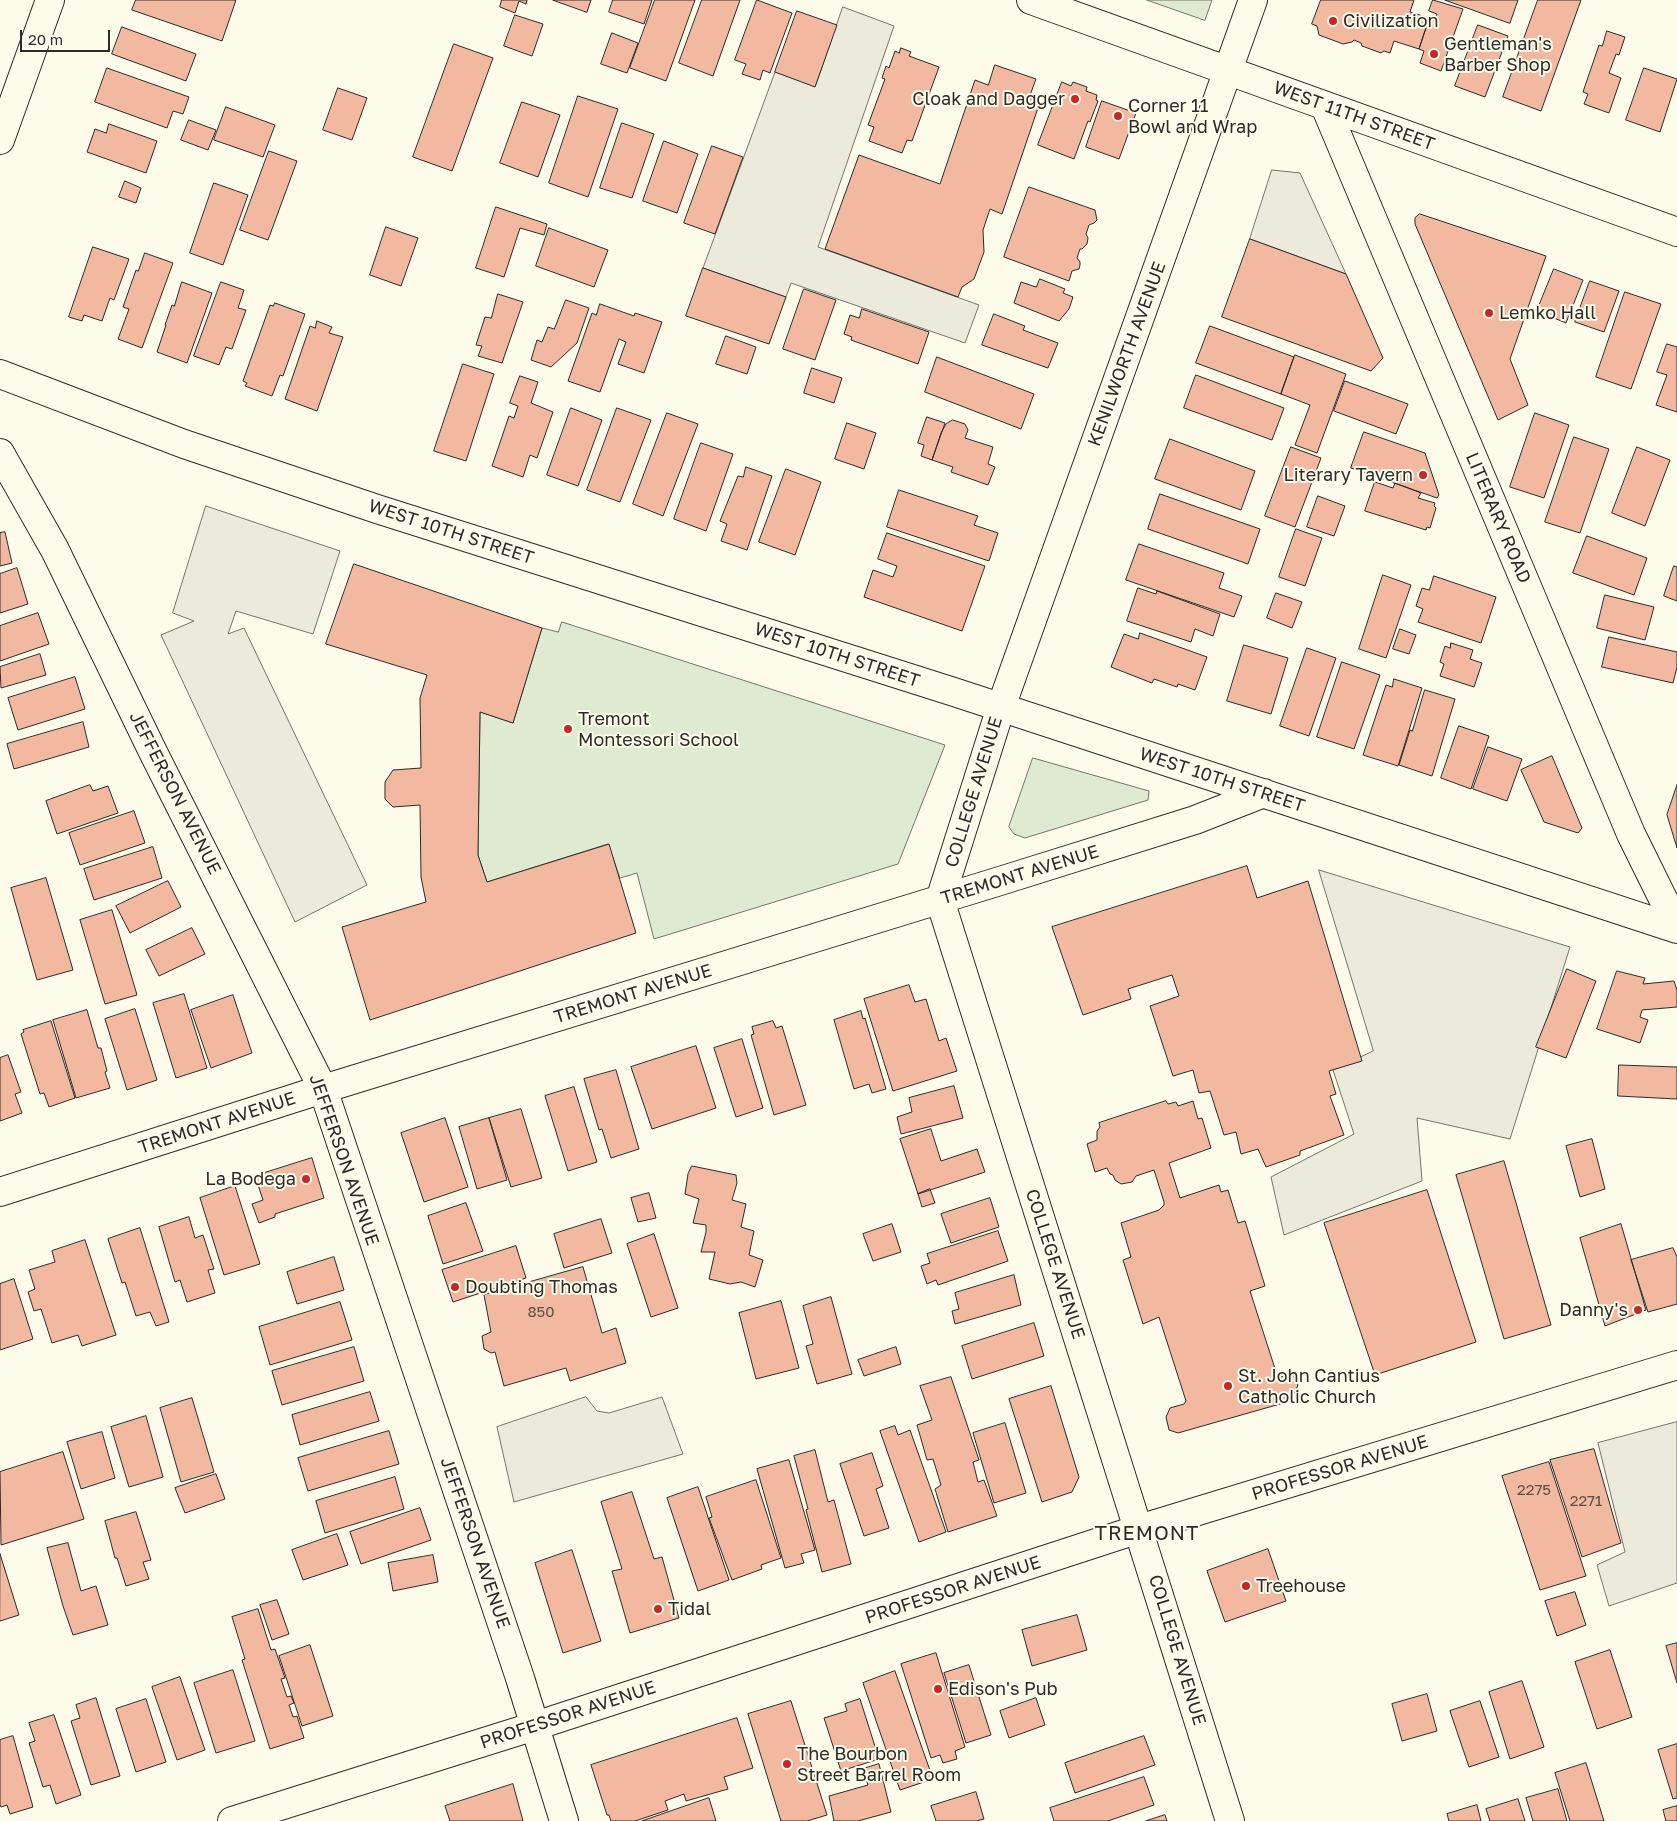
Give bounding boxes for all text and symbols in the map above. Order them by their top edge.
place label: Civilization [1343,10,1439,32]
marker: Civilization [1327,15,1339,27]
scale bar [22,20,112,52]
text: 20 m [28,30,63,48]
place label: Gentleman's Barber Shop [1444,33,1552,76]
marker: Gentleman's Barber Shop [1428,48,1440,60]
street label: WEST 11TH STREET [1270,77,1438,155]
place label: Cloak and Dagger [912,88,1065,110]
marker: Cloak and Dagger [1069,93,1081,105]
place label: Corner 11 Bowl and Wrap [1128,95,1257,138]
marker: Corner 11 Bowl and Wrap [1112,110,1124,122]
street label: KENILWORTH AVENUE [1084,259,1170,449]
place label: Lemko Hall [1499,302,1596,324]
marker: Lemko Hall [1483,307,1495,319]
street label: LITERARY ROAD [1461,449,1535,587]
place label: Literary Tavern [1284,464,1413,486]
marker: Literary Tavern [1417,469,1429,481]
street label: WEST 10TH STREET [366,495,536,569]
street label: WEST 10TH STREET [752,618,922,692]
street label: JEFFERSON AVENUE [125,708,225,878]
place label: Tremont Montessori School [578,708,739,751]
street label: COLLEGE AVENUE [941,714,1007,870]
marker: Tremont Montessori School [562,723,574,735]
street label: WEST 10TH STREET [1137,743,1307,817]
street label: TREMONT AVENUE [939,841,1101,909]
street label: TREMONT AVENUE [552,960,714,1028]
street label: JEFFERSON AVENUE [305,1071,383,1249]
street label: TREMONT AVENUE [136,1087,298,1159]
place label: La Bodega [205,1168,296,1190]
marker: La Bodega [300,1173,312,1185]
street label: COLLEGE AVENUE [1021,1186,1089,1342]
place label: Doubting Thomas [465,1276,618,1298]
marker: Doubting Thomas [449,1281,461,1293]
place label: Danny's [1559,1299,1628,1321]
house number: 850 [527,1303,555,1321]
marker: Danny's [1632,1304,1644,1316]
place label: St. John Cantius Catholic Church [1238,1365,1380,1408]
marker: St. John Cantius Catholic Church [1222,1380,1234,1392]
street label: PROFESSOR AVENUE [1249,1431,1431,1505]
street label: JEFFERSON AVENUE [436,1454,514,1632]
house number: 2275 [1517,1481,1551,1499]
house number: 2271 [1570,1492,1602,1510]
district label: TREMONT [1094,1522,1200,1546]
street label: PROFESSOR AVENUE [862,1551,1044,1629]
street label: COLLEGE AVENUE [1144,1572,1210,1728]
place label: Treehouse [1256,1575,1346,1597]
marker: Treehouse [1240,1580,1252,1592]
place label: Tidal [668,1598,711,1620]
marker: Tidal [652,1603,664,1615]
street label: PROFESSOR AVENUE [477,1676,659,1754]
place label: Edison's Pub [948,1678,1058,1700]
marker: Edison's Pub [932,1683,944,1695]
place label: The Bourbon Street Barrel Room [797,1743,961,1786]
marker: The Bourbon Street Barrel Room [781,1758,793,1770]

